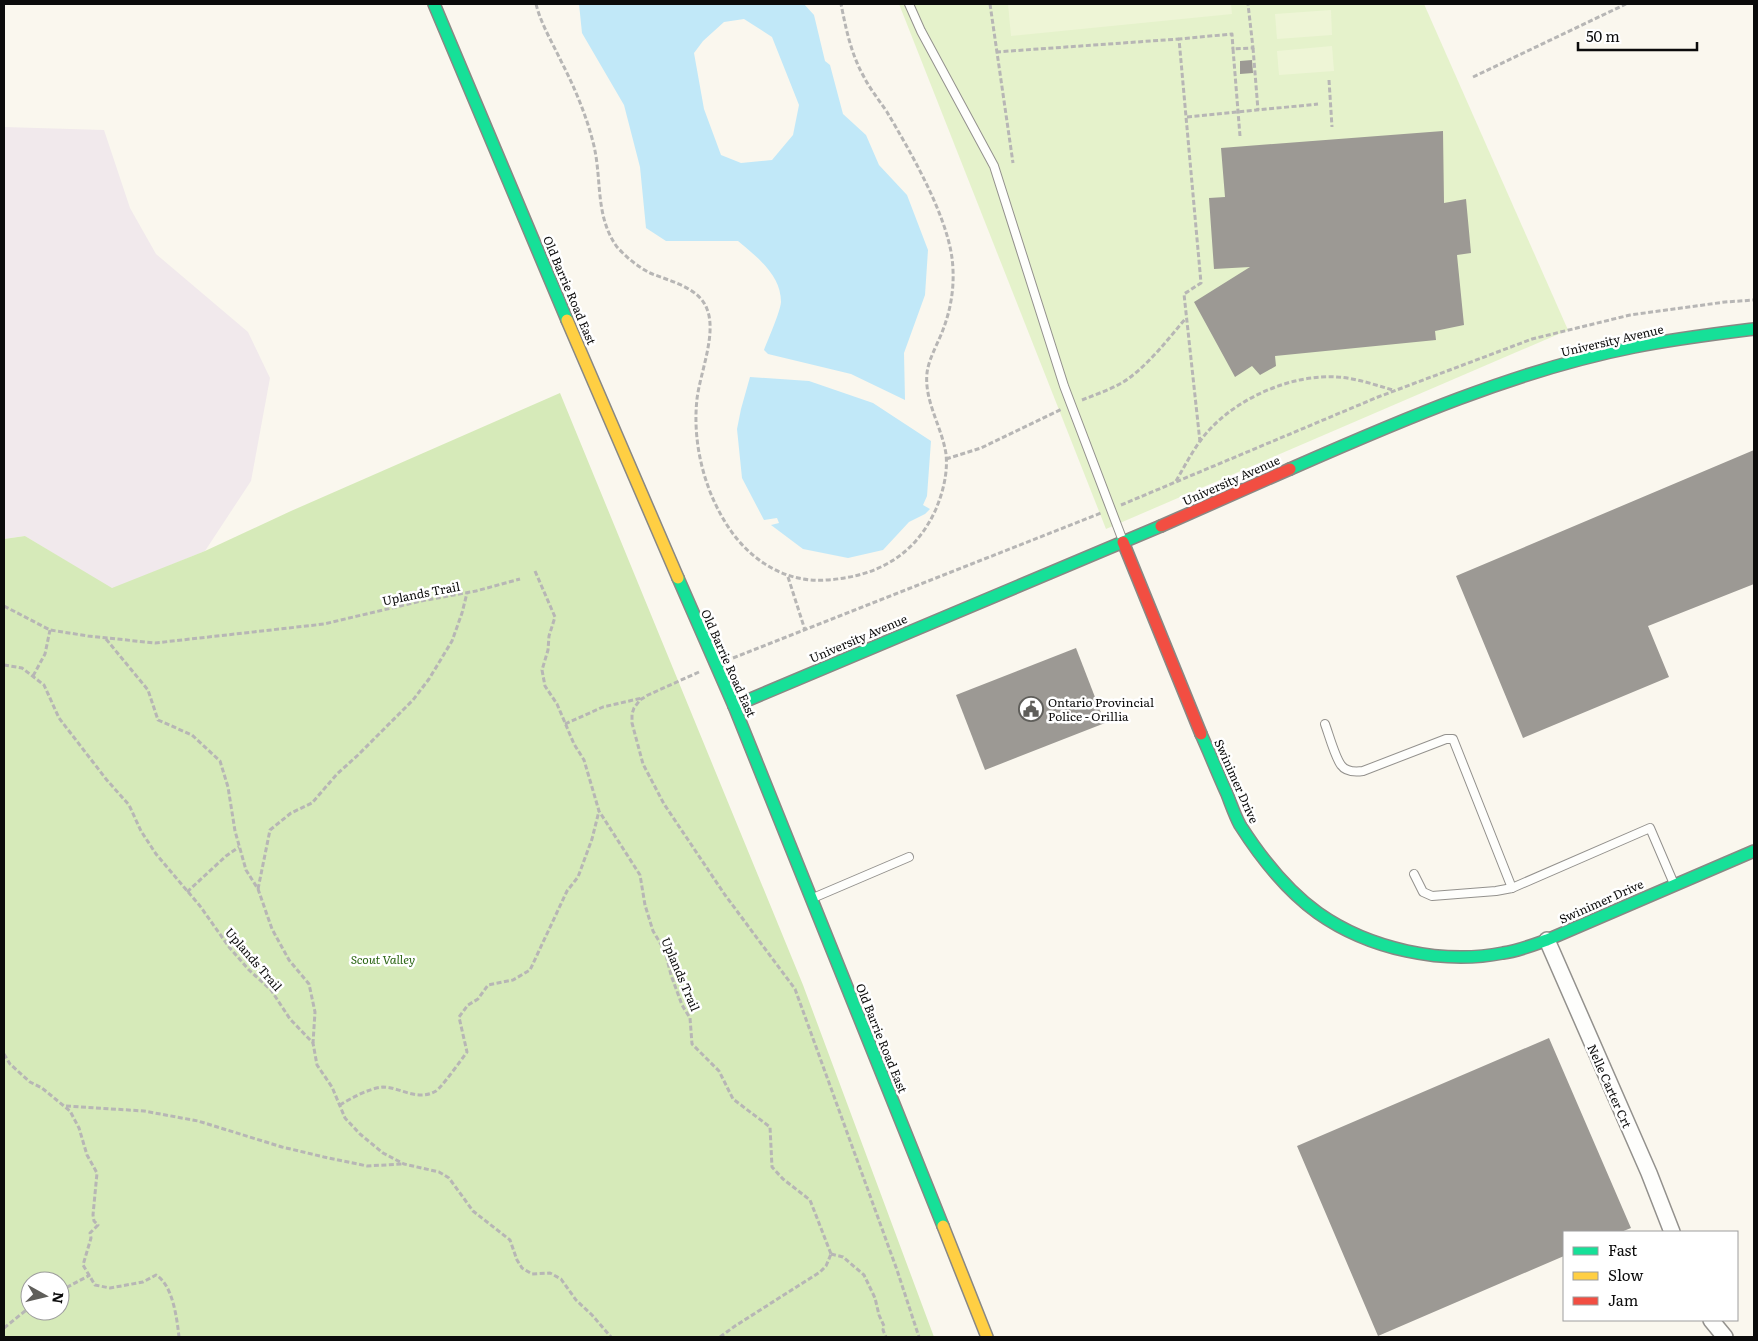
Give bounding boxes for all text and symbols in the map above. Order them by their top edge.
scale bar [1578,20,1697,52]
text: 50 m [1586,24,1620,47]
street label: Old Barrie Road East [539,233,601,347]
street label: University Avenue [1559,319,1665,361]
street label: University Avenue [1179,450,1283,510]
street label: Uplands Trail [381,577,461,609]
street label: Old Barrie Road East [697,606,761,720]
street label: University Avenue [806,609,910,667]
place label: Ontario Provincial Police - Orillia [1048,693,1154,725]
public building icon: Ontario Provincial Police - Orillia [1018,696,1044,722]
street label: Swinimer Drive [1210,736,1264,826]
street label: Swinimer Drive [1556,874,1646,928]
street label: Uplands Trail [221,923,287,995]
street label: Uplands Trail [657,934,705,1014]
park label: Scout Valley [351,950,415,968]
street label: Old Barrie Road East [852,981,912,1096]
street label: Nelle Carter Crt [1583,1041,1637,1131]
legend [1563,1231,1738,1321]
text: Fast [1608,1238,1637,1261]
text: Slow [1608,1263,1643,1286]
north arrow [20,1271,70,1321]
text: Jam [1608,1288,1639,1311]
text: N [48,1291,70,1305]

